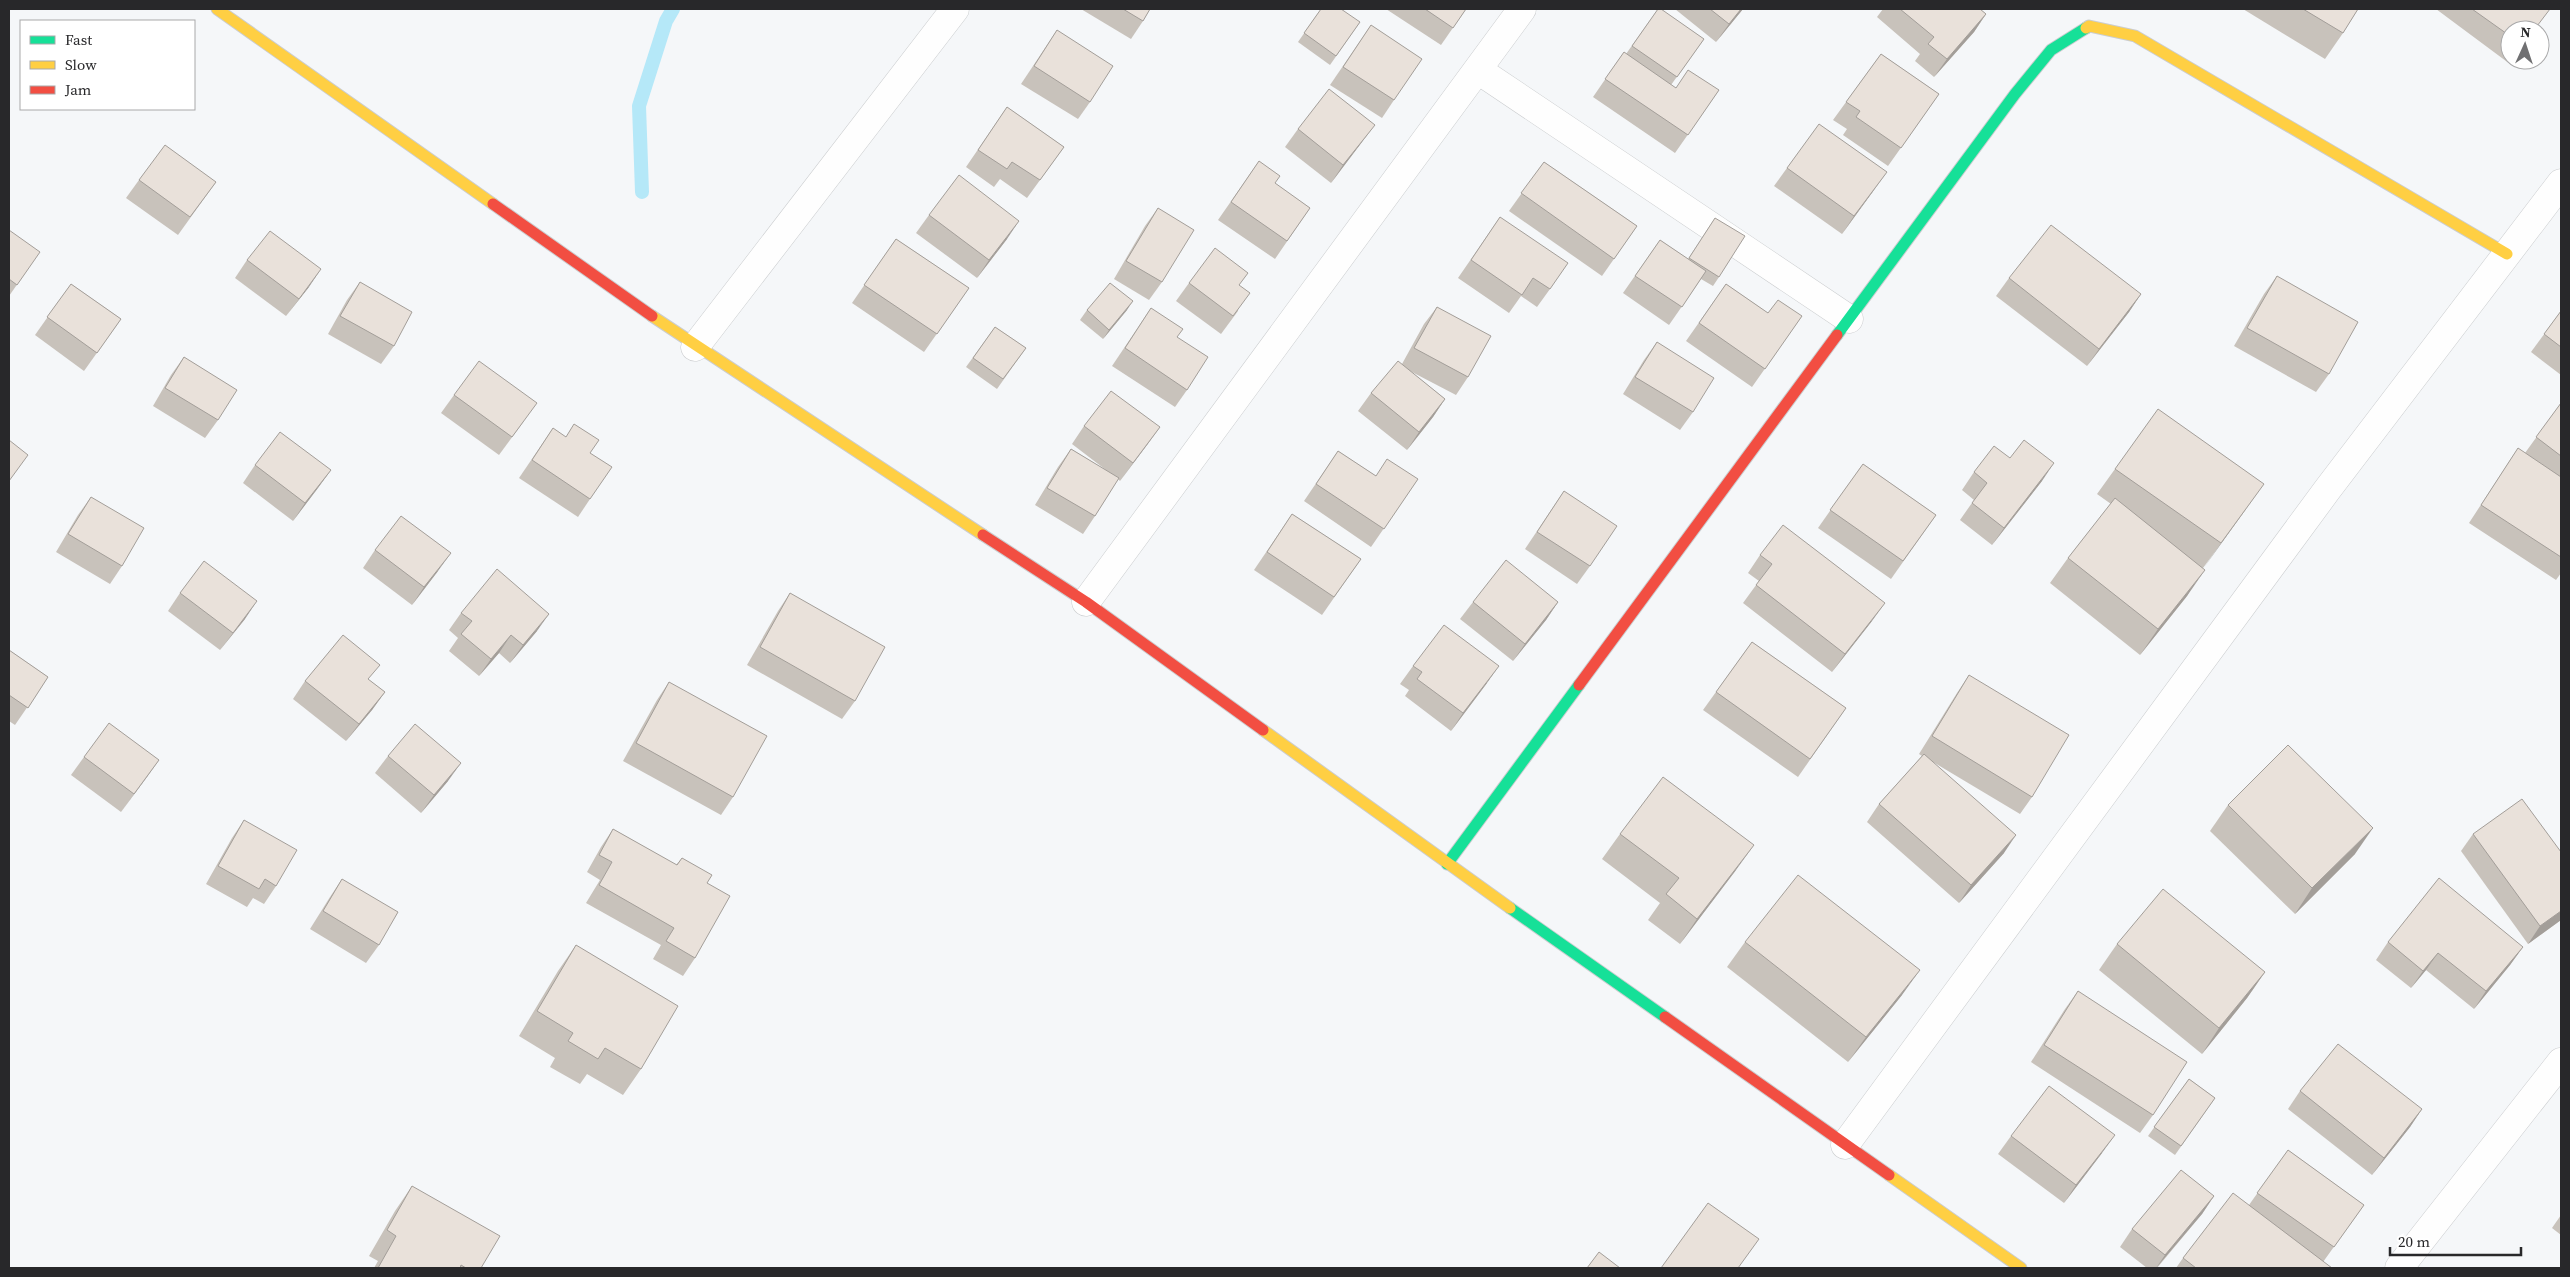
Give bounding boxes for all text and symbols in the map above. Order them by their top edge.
legend [20,20,195,110]
north arrow [2500,20,2550,70]
text: N [2520,22,2531,42]
text: Fast [65,29,92,50]
text: Slow [65,54,97,75]
text: Jam [64,79,92,100]
scale bar [2390,1224,2521,1256]
text: 20 m [2398,1231,2430,1252]

